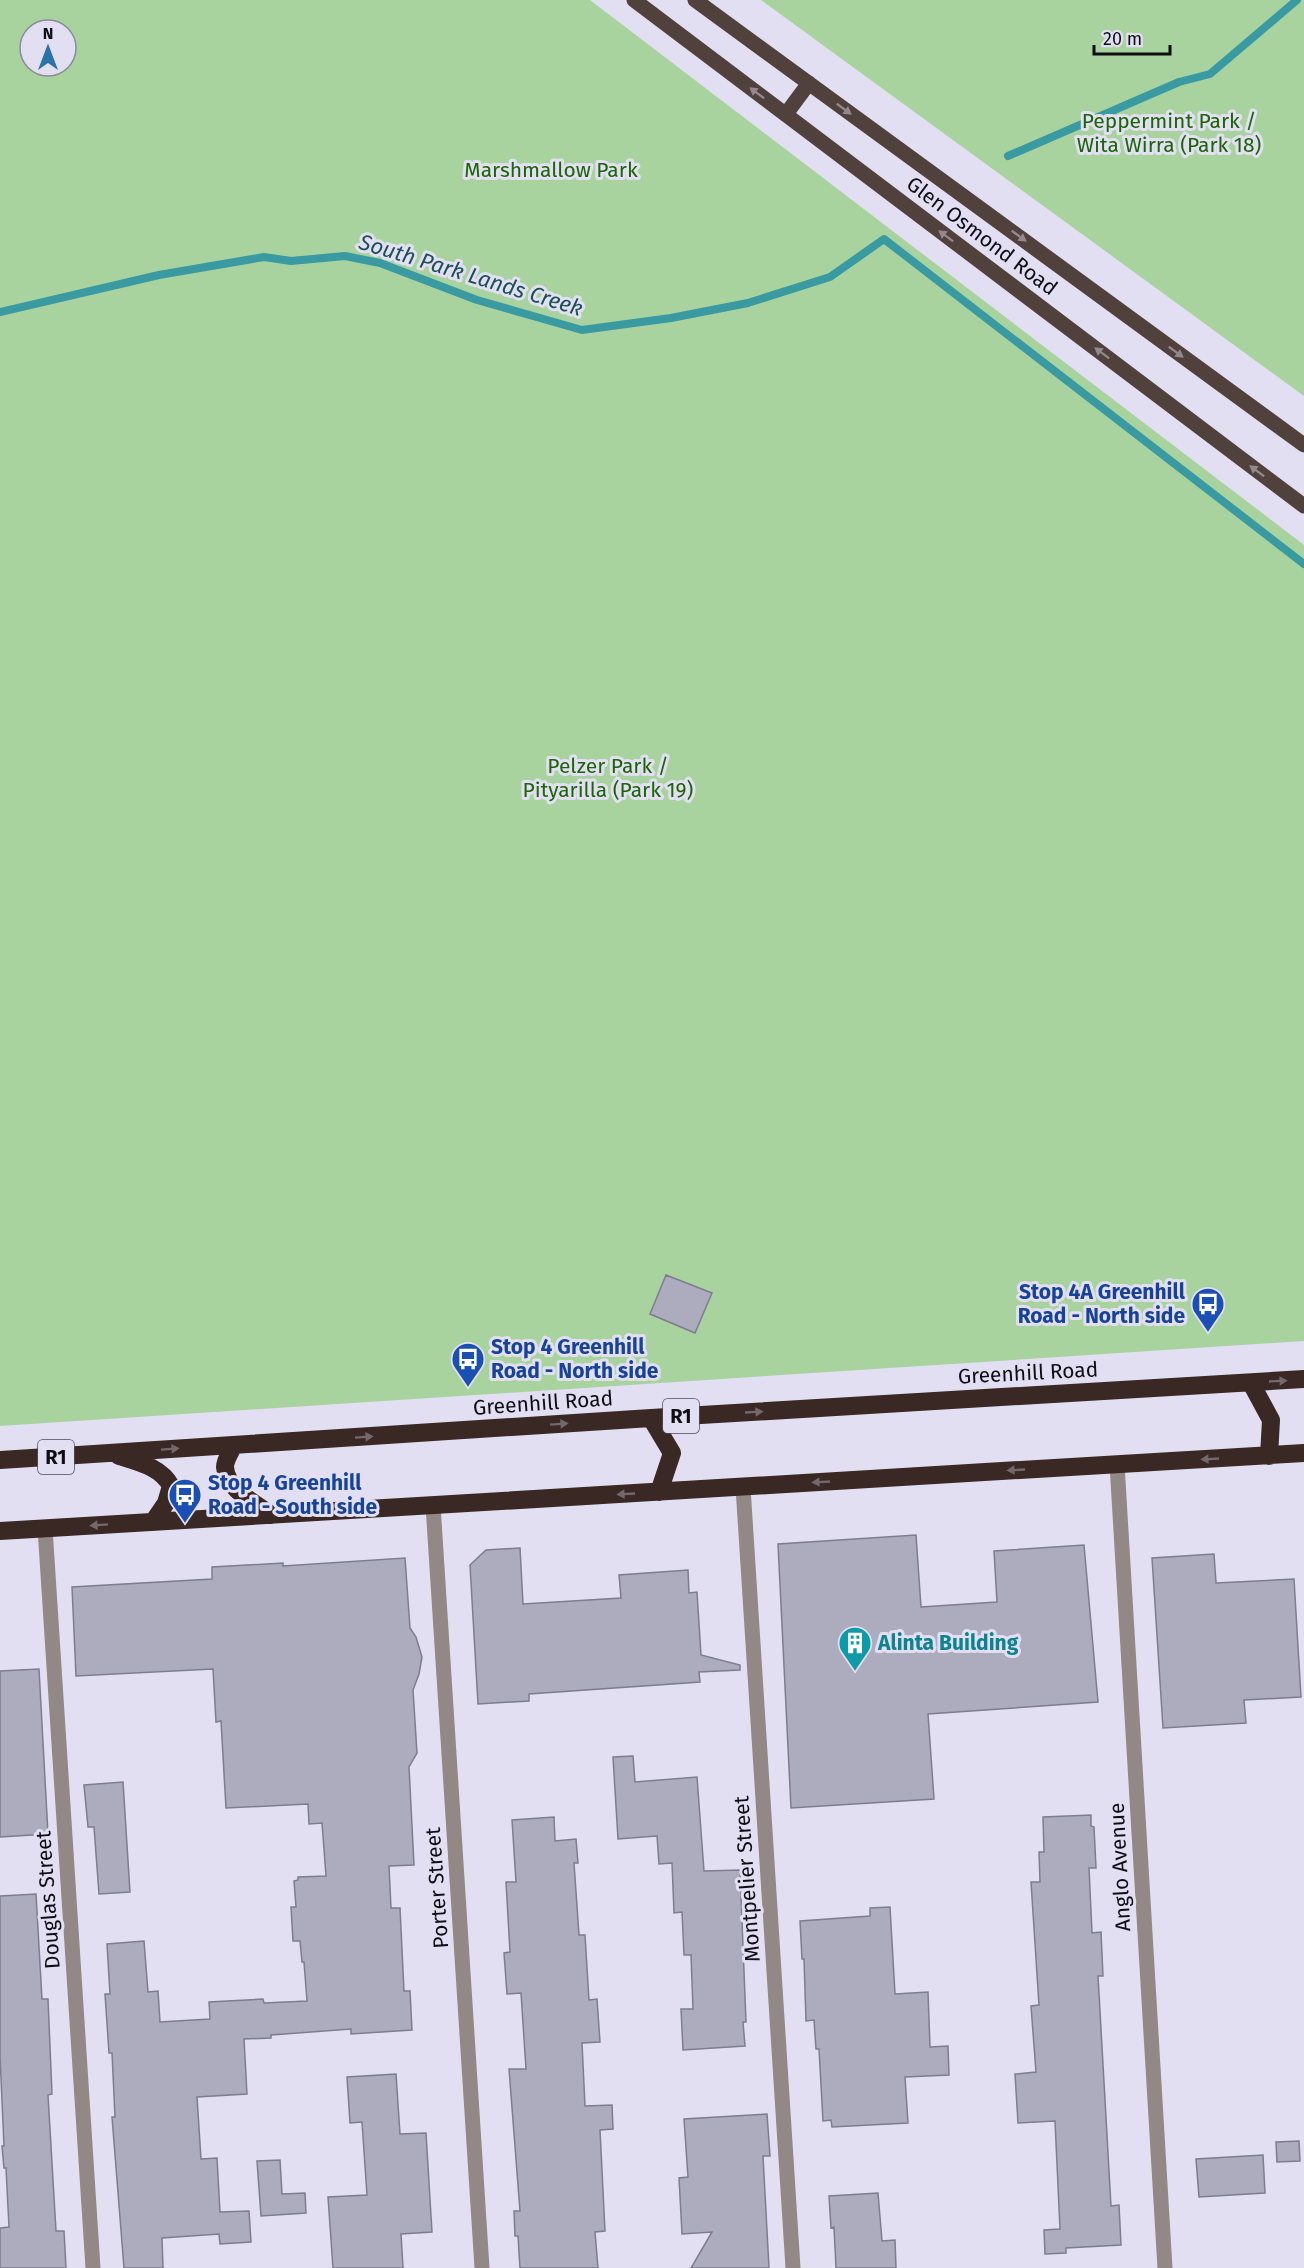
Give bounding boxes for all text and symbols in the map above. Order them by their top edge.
north arrow [18,18,78,78]
scale bar [1094,18,1170,56]
text: N [43,24,53,43]
text: 20 m [1103,28,1142,50]
one-way arrow [750,87,766,99]
one-way arrow [836,103,852,115]
park label: Peppermint Park / Wita Wirra (Park 18) [1077,108,1261,158]
park label: Marshmallow Park [464,157,638,183]
street label: Glen Osmond Road [901,171,1063,301]
water label: South Park Lands Creek [355,228,586,322]
one-way arrow [939,230,954,242]
one-way arrow [1011,230,1026,242]
one-way arrow [1168,345,1183,357]
one-way arrow [1094,348,1109,360]
one-way arrow [1250,465,1266,477]
park label: Pelzer Park / Pityarilla (Park 19) [523,753,693,803]
place label: Stop 4A Greenhill Road - North side [1018,1279,1186,1329]
bus stop icon: Stop 4A Greenhill Road - North side [1190,1286,1226,1333]
place label: Stop 4 Greenhill Road - North side [491,1334,659,1384]
bus stop icon: Stop 4 Greenhill Road - North side [450,1341,486,1388]
street label: Greenhill Road [957,1356,1099,1390]
one-way arrow [1268,1376,1287,1386]
street label: Greenhill Road [472,1385,614,1421]
road number: R1 [663,1399,699,1433]
one-way arrow [744,1407,763,1416]
one-way arrow [550,1420,569,1429]
one-way arrow [355,1432,374,1442]
road number: R1 [38,1440,74,1474]
one-way arrow [160,1444,179,1454]
one-way arrow [1201,1454,1220,1464]
one-way arrow [1006,1466,1025,1475]
place label: Stop 4 Greenhill Road - South side [208,1470,377,1520]
bus stop icon: Stop 4 Greenhill Road - South side [167,1477,203,1524]
one-way arrow [811,1477,830,1487]
one-way arrow [617,1489,636,1498]
one-way arrow [89,1520,108,1530]
building icon: Alinta Building [837,1625,873,1672]
place label: Alinta Building [877,1630,1019,1656]
street label: Montpelier Street [728,1795,766,1963]
street label: Anglo Avenue [1104,1802,1136,1932]
street label: Porter Street [420,1826,454,1949]
street label: Douglas Street [30,1830,66,1970]

